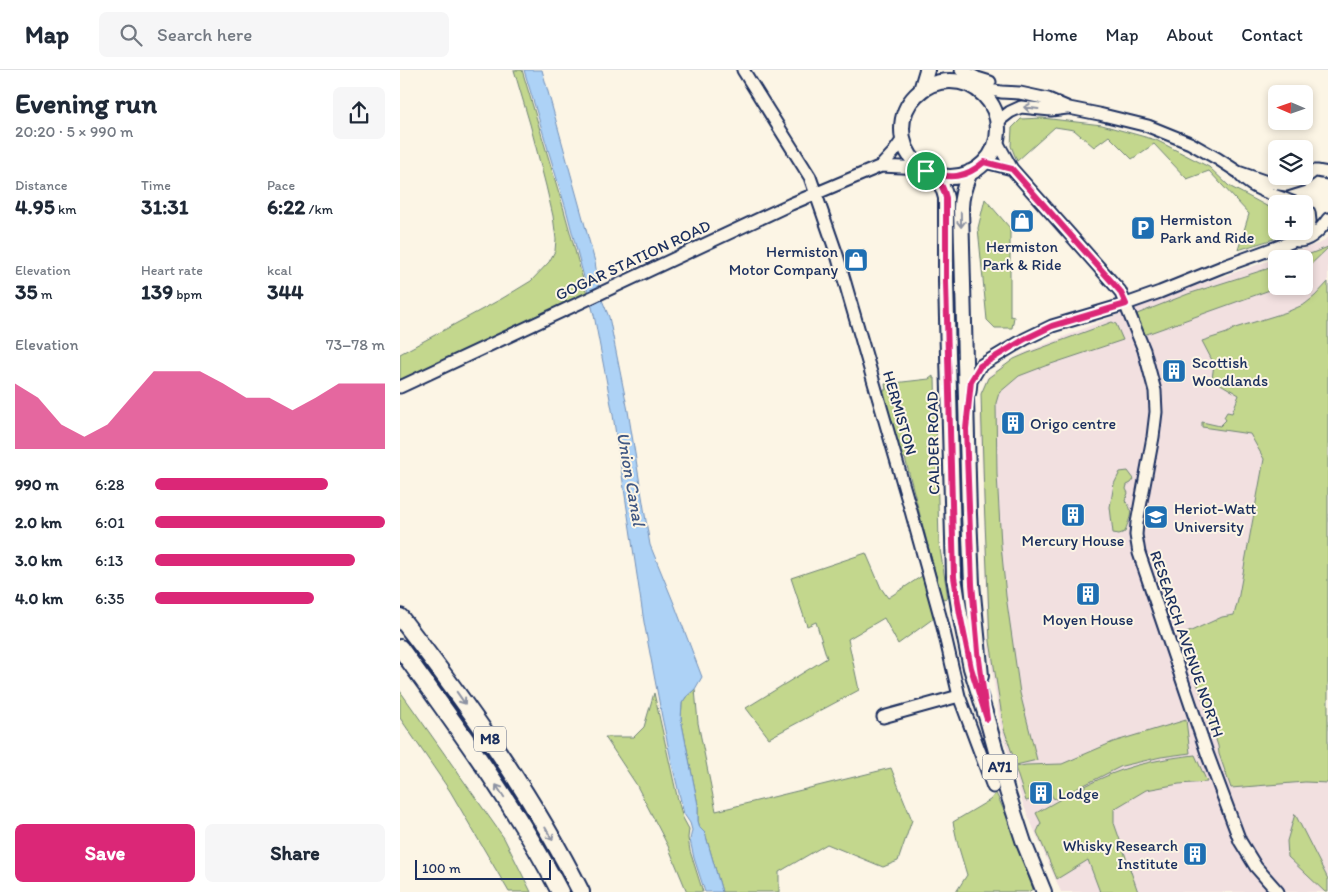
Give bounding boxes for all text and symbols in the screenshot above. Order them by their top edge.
search box [99,12,449,57]
text: Map [25,20,69,49]
icon: search [117,21,145,49]
text: Search here [157,23,252,46]
text: Home [1032,24,1078,46]
text: Map [1106,24,1139,46]
text: About [1167,24,1213,46]
text: Contact [1241,24,1303,46]
north arrow [1268,85,1312,130]
map controls [1268,85,1313,295]
text: Evening run [15,86,157,120]
button: share [333,87,385,139]
one-way arrow [1023,103,1039,113]
text: 20:20 · 5 × 990 m [15,122,134,141]
button: layers [1268,140,1313,185]
pin [905,150,947,192]
icon: arrive [912,157,940,185]
text: Distance [15,177,67,194]
text: Time [141,177,171,194]
text: Pace [267,177,295,194]
text: 4.95 [15,194,55,219]
text: 31:31 [141,194,189,219]
text: 6:22 [267,194,305,219]
button: + [1268,195,1313,240]
text: km [55,201,76,218]
text: /km [305,201,333,218]
shop icon: Hermiston Park & Ride [1009,208,1035,234]
place label: Hermiston Park and Ride [1160,210,1254,247]
one-way arrow [956,211,966,227]
parking icon: Hermiston Park and Ride [1130,215,1156,241]
street label: GOGAR STATION ROAD [553,216,713,304]
place label: Hermiston Park & Ride [982,237,1062,274]
place label: Hermiston Motor Company [729,242,838,279]
shop icon: Hermiston Motor Company [843,247,869,273]
button: − [1268,250,1313,295]
text: Elevation [15,262,71,279]
text: Heart rate [141,262,203,279]
text: kcal [267,262,292,279]
text: 35 [15,279,37,304]
text: 139 [141,279,173,304]
text: 344 [267,279,304,304]
text: m [37,286,52,303]
text: bpm [173,286,202,303]
text: Elevation [15,335,79,354]
text: 73–78 m [326,335,385,354]
place label: Scottish Woodlands [1192,353,1268,390]
building icon: Scottish Woodlands [1161,358,1187,384]
street label: HERMISTON [879,369,921,457]
street label: CALDER ROAD [923,391,943,495]
building icon: Origo centre [1000,410,1026,436]
place label: Origo centre [1030,414,1116,433]
water label: Union Canal [612,430,650,530]
text: 990 m [15,475,59,494]
text: 6:28 [95,475,125,494]
place label: Heriot-Watt University [1174,499,1257,536]
building icon: Mercury House [1060,502,1086,528]
school or university icon: Heriot-Watt University [1143,504,1169,530]
text: 2.0 km [15,513,62,532]
text: 6:01 [95,513,125,532]
place label: Mercury House [1022,531,1124,550]
street label: RESEARCH AVENUE NORTH [1146,548,1228,740]
text: 3.0 km [15,551,62,570]
text: 6:13 [95,551,124,570]
building icon: Moyen House [1075,581,1101,607]
text: 4.0 km [15,589,63,608]
text: 6:35 [95,589,125,608]
place label: Moyen House [1043,610,1133,629]
one-way arrow [456,691,466,705]
road number: M8 [474,726,506,752]
road number: A71 [982,754,1018,780]
building icon: Lodge [1028,780,1054,806]
one-way arrow [495,784,506,798]
place label: Lodge [1058,784,1099,803]
button: Save [15,824,195,882]
button: Share [205,824,385,882]
one-way arrow [545,827,555,841]
place label: Whisky Research Institute [1063,836,1178,873]
building icon: Whisky Research Institute [1182,841,1208,867]
scale bar [415,857,551,880]
text: 100 m [422,860,461,877]

